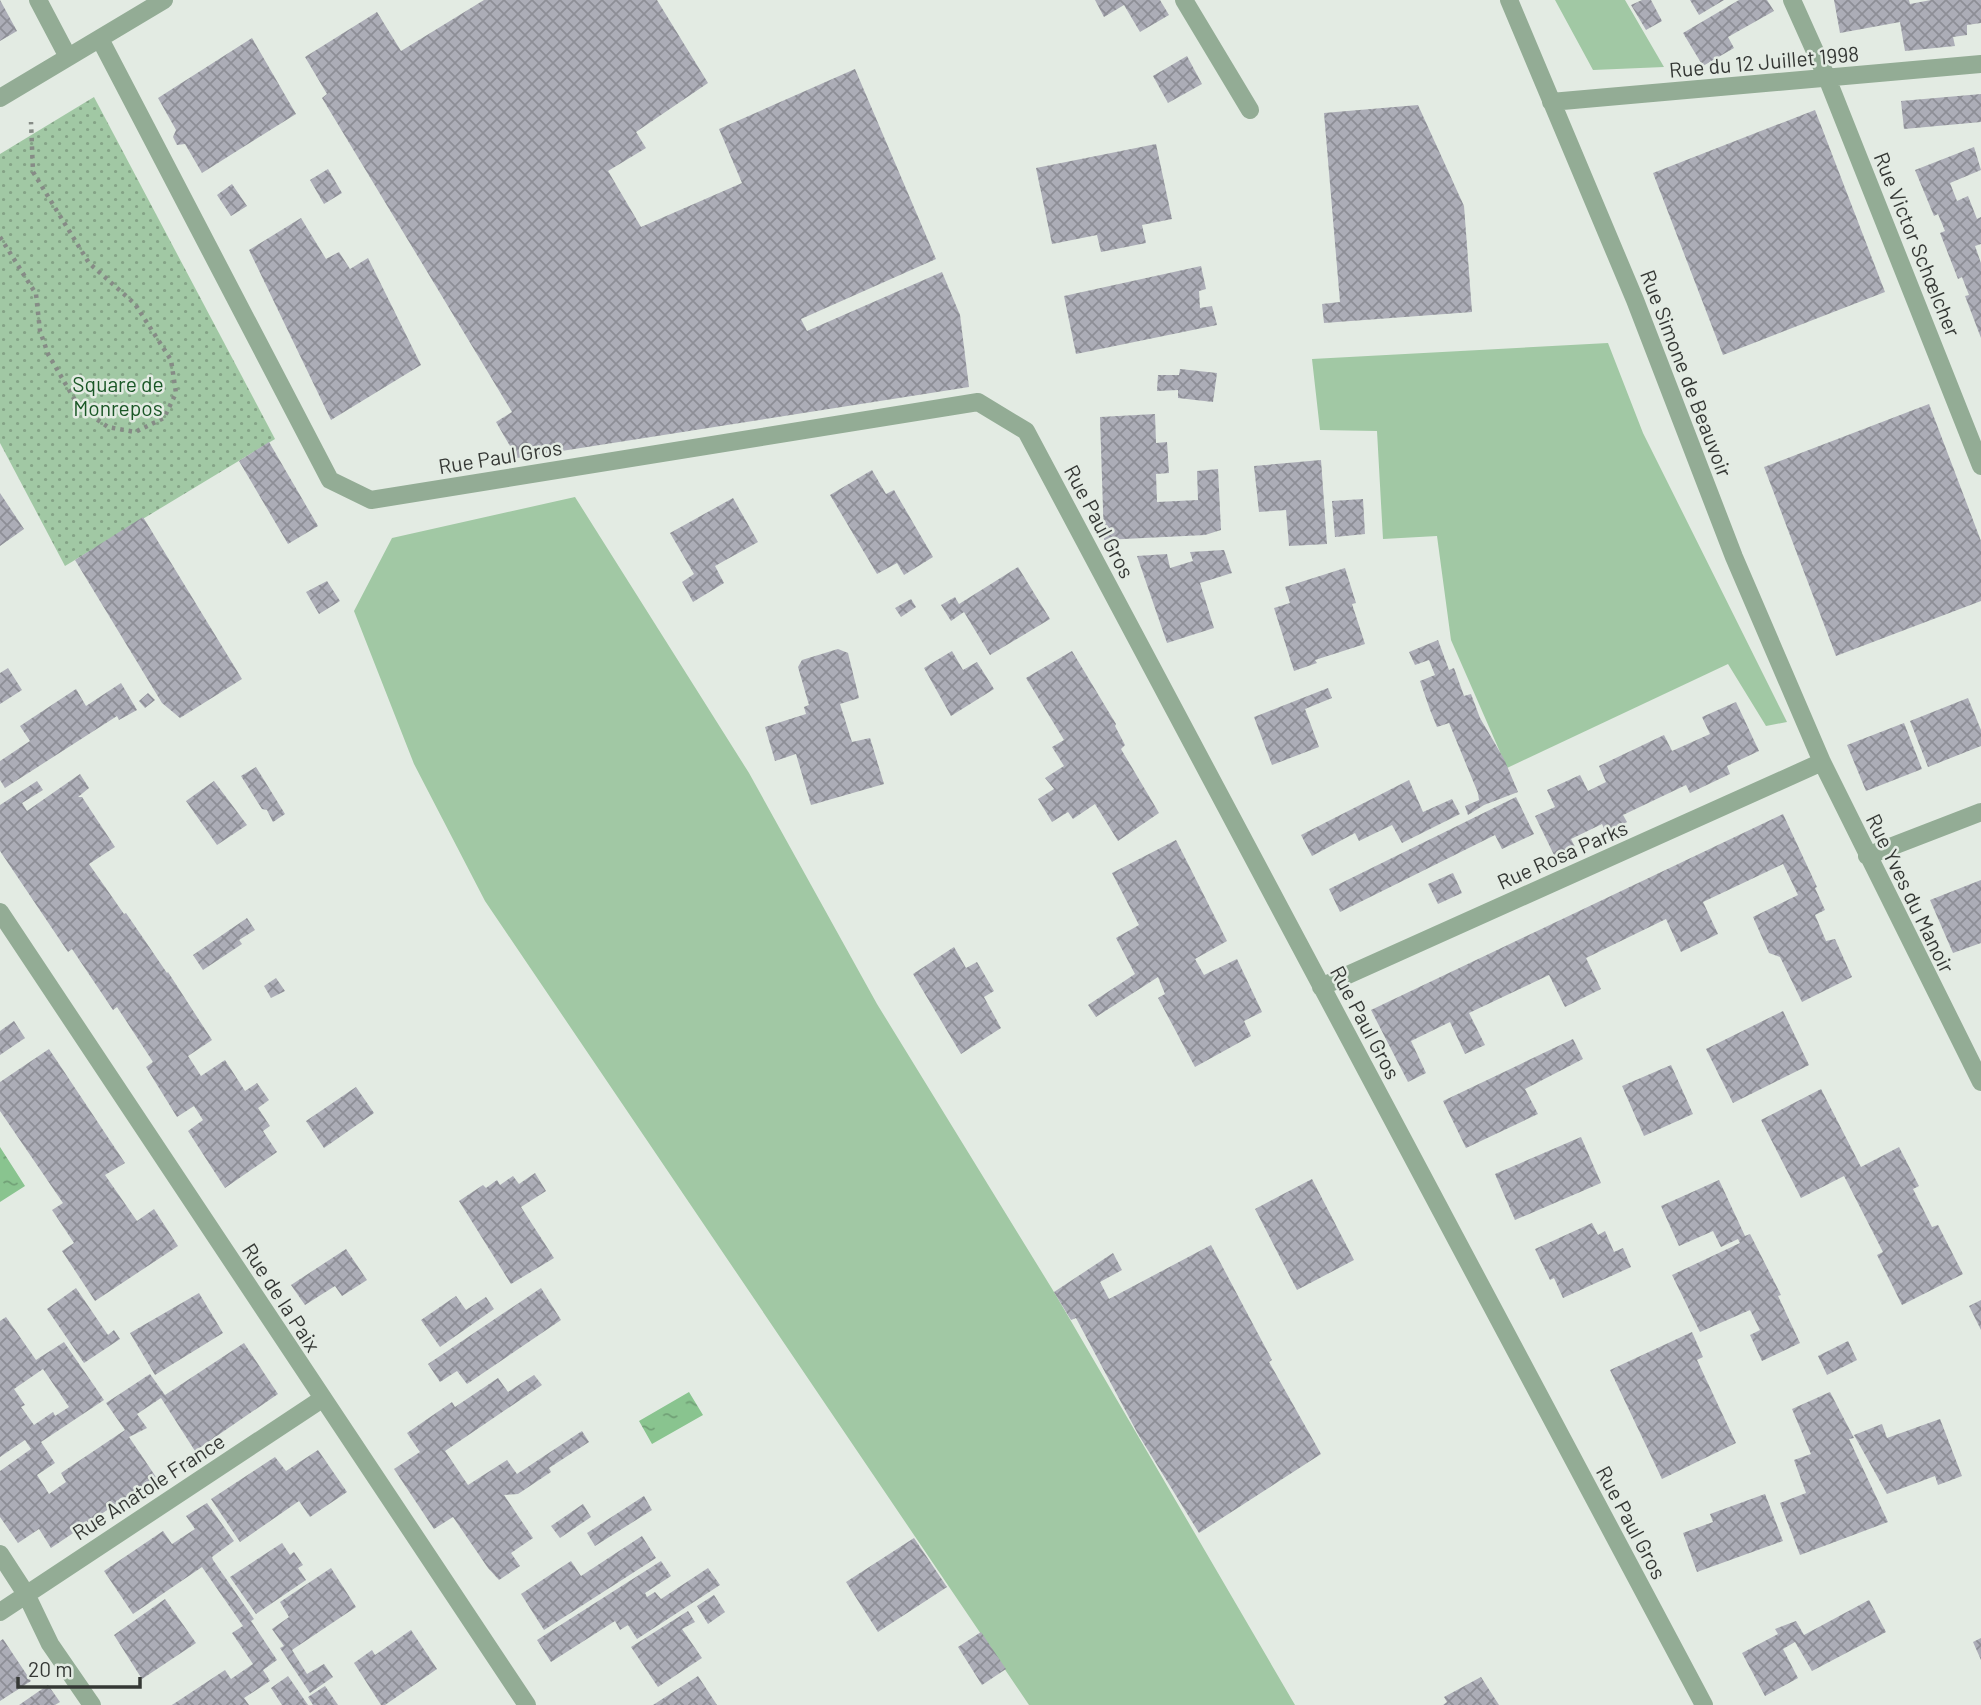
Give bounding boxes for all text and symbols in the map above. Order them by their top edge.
street label: Rue du 12 Juillet 1998 [1668,40,1860,82]
street label: Rue Victor Schœlcher [1870,148,1967,340]
street label: Rue Simone de Beauvoir [1636,266,1738,480]
park label: Square de Monrepos [72,371,164,420]
street label: Rue Paul Gros [436,434,564,478]
street label: Rue Paul Gros [1060,460,1140,582]
street label: Rue Yves du Manoir [1862,809,1961,977]
street label: Rue Rosa Parks [1493,814,1631,894]
street label: Rue Paul Gros [1326,961,1406,1083]
street label: Rue de la Paix [238,1238,326,1356]
street label: Rue Anatole France [67,1427,229,1545]
street label: Rue Paul Gros [1592,1461,1672,1583]
scale bar [18,1646,140,1690]
text: 20 m [28,1656,73,1681]

